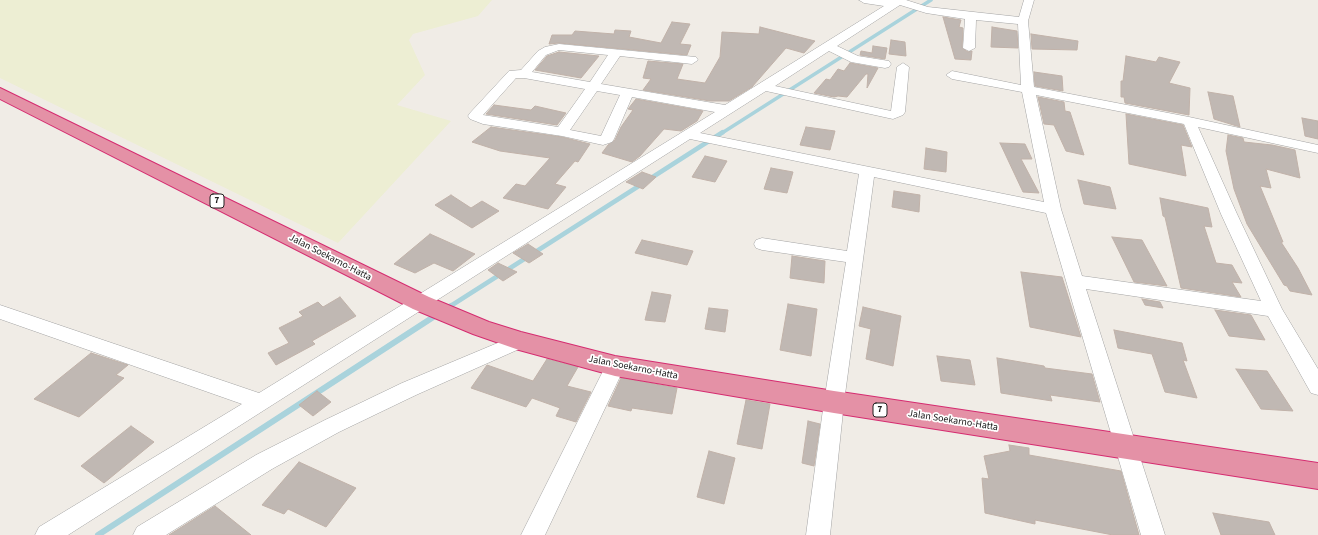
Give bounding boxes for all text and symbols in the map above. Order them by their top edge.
road number: 7 [210,194,224,208]
street label: Jalan Soekarno-Hatta [287,232,373,284]
street label: Jalan Soekarno-Hatta [587,353,679,383]
road number: 7 [873,403,887,417]
street label: Jalan Soekarno-Hatta [907,408,999,434]

